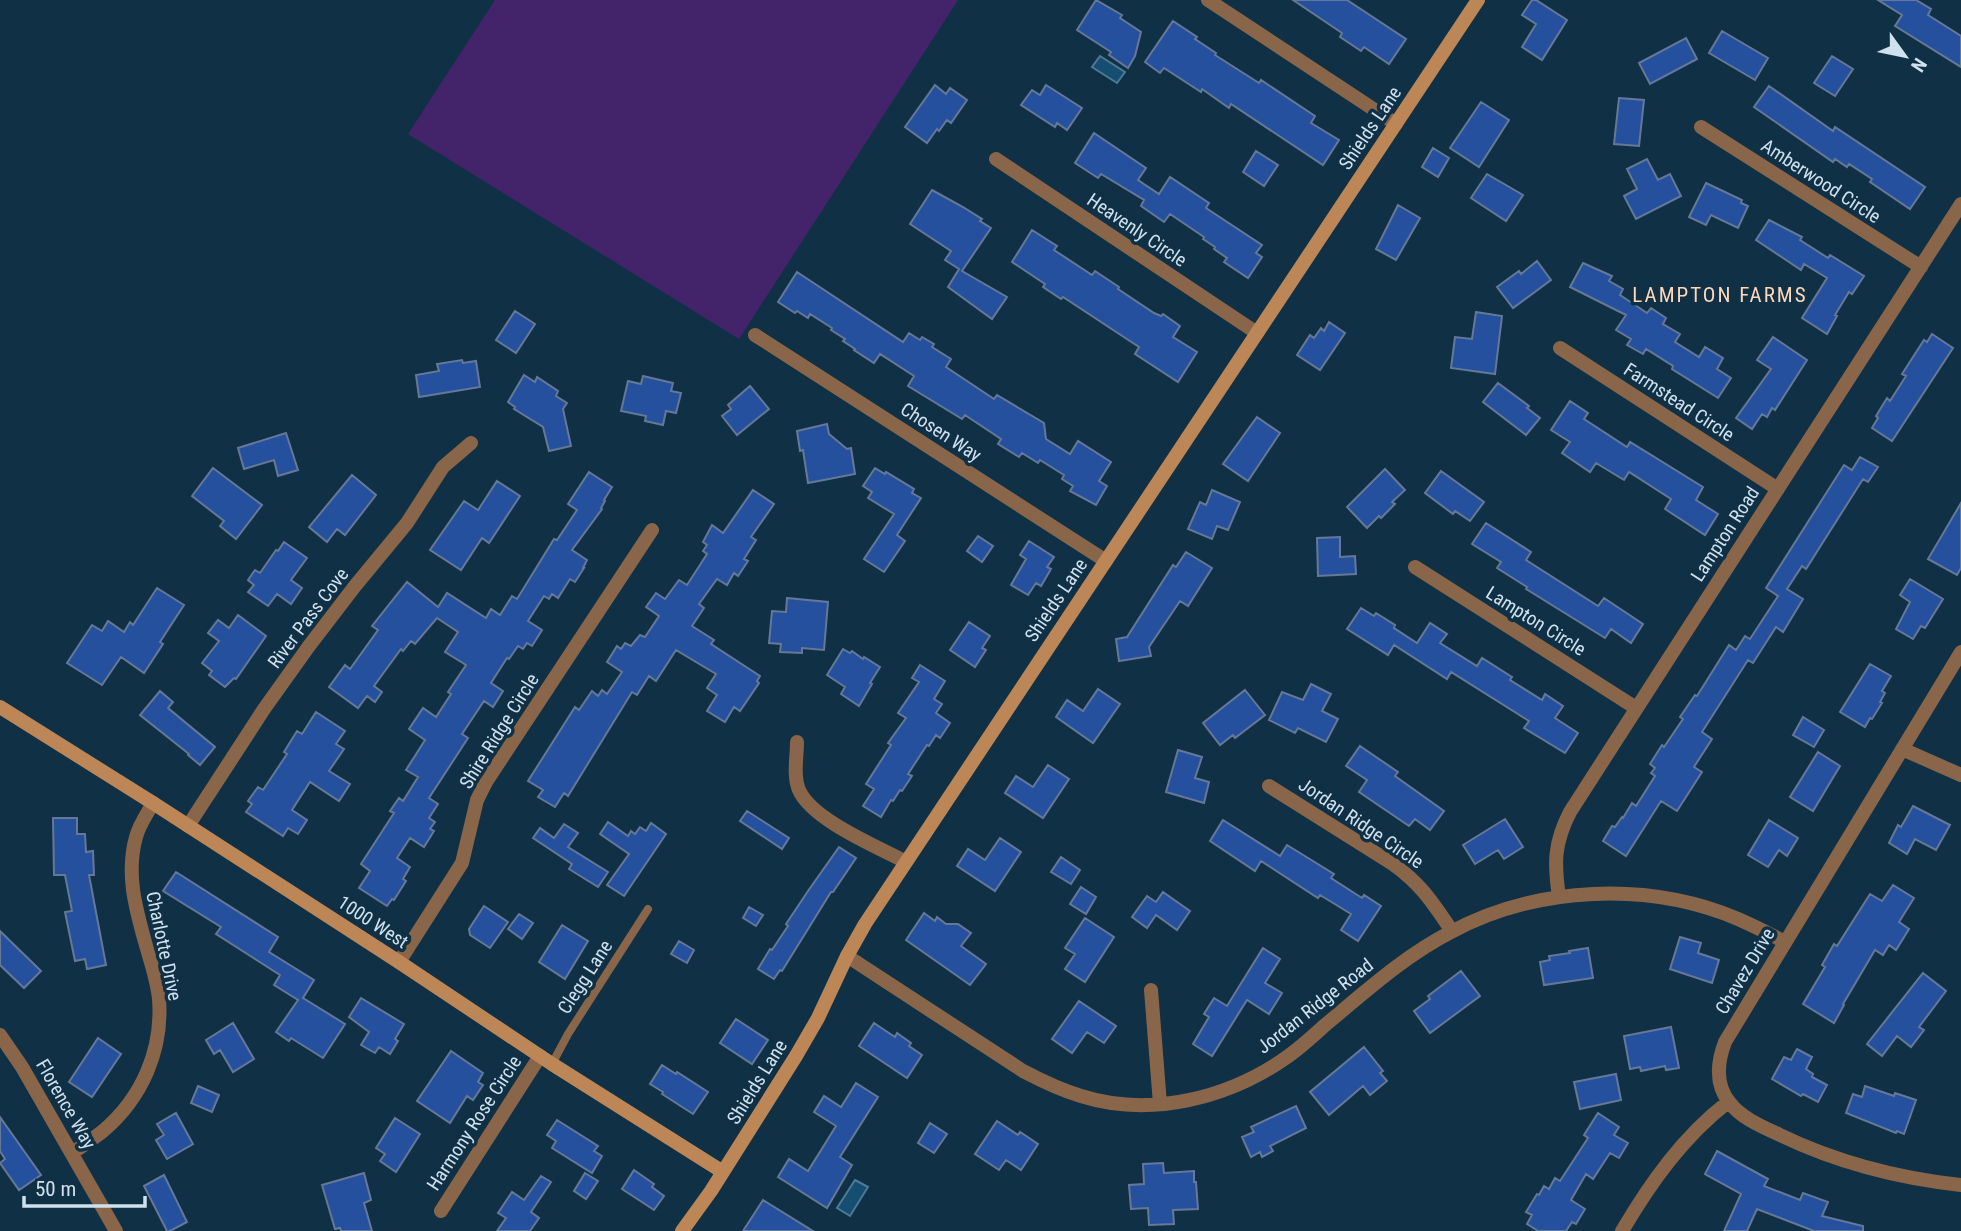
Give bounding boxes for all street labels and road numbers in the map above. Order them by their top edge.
street label: Shields Lane [1334,82,1406,174]
street label: Amberwood Circle [1757,134,1885,228]
street label: Heavenly Circle [1083,188,1191,272]
street label: Farmstead Circle [1620,358,1739,446]
street label: Chosen Way [896,397,986,467]
street label: Lampton Road [1686,482,1764,586]
street label: Shields Lane [1020,554,1092,646]
street label: River Pass Cove [263,563,353,673]
street label: Lampton Circle [1482,581,1590,661]
street label: Shire Ridge Circle [454,669,544,793]
street label: Jordan Ridge Circle [1294,773,1428,873]
street label: Charlotte Drive [141,889,187,1003]
street label: 1000 West [333,891,413,953]
street label: Chavez Drive [1710,924,1780,1018]
street label: Clegg Lane [553,936,617,1018]
street label: Jordan Ridge Road [1252,954,1378,1058]
street label: Shields Lane [722,1035,792,1129]
street label: Harmony Rose Circle [422,1051,526,1195]
street label: Florence Way [31,1055,101,1153]

